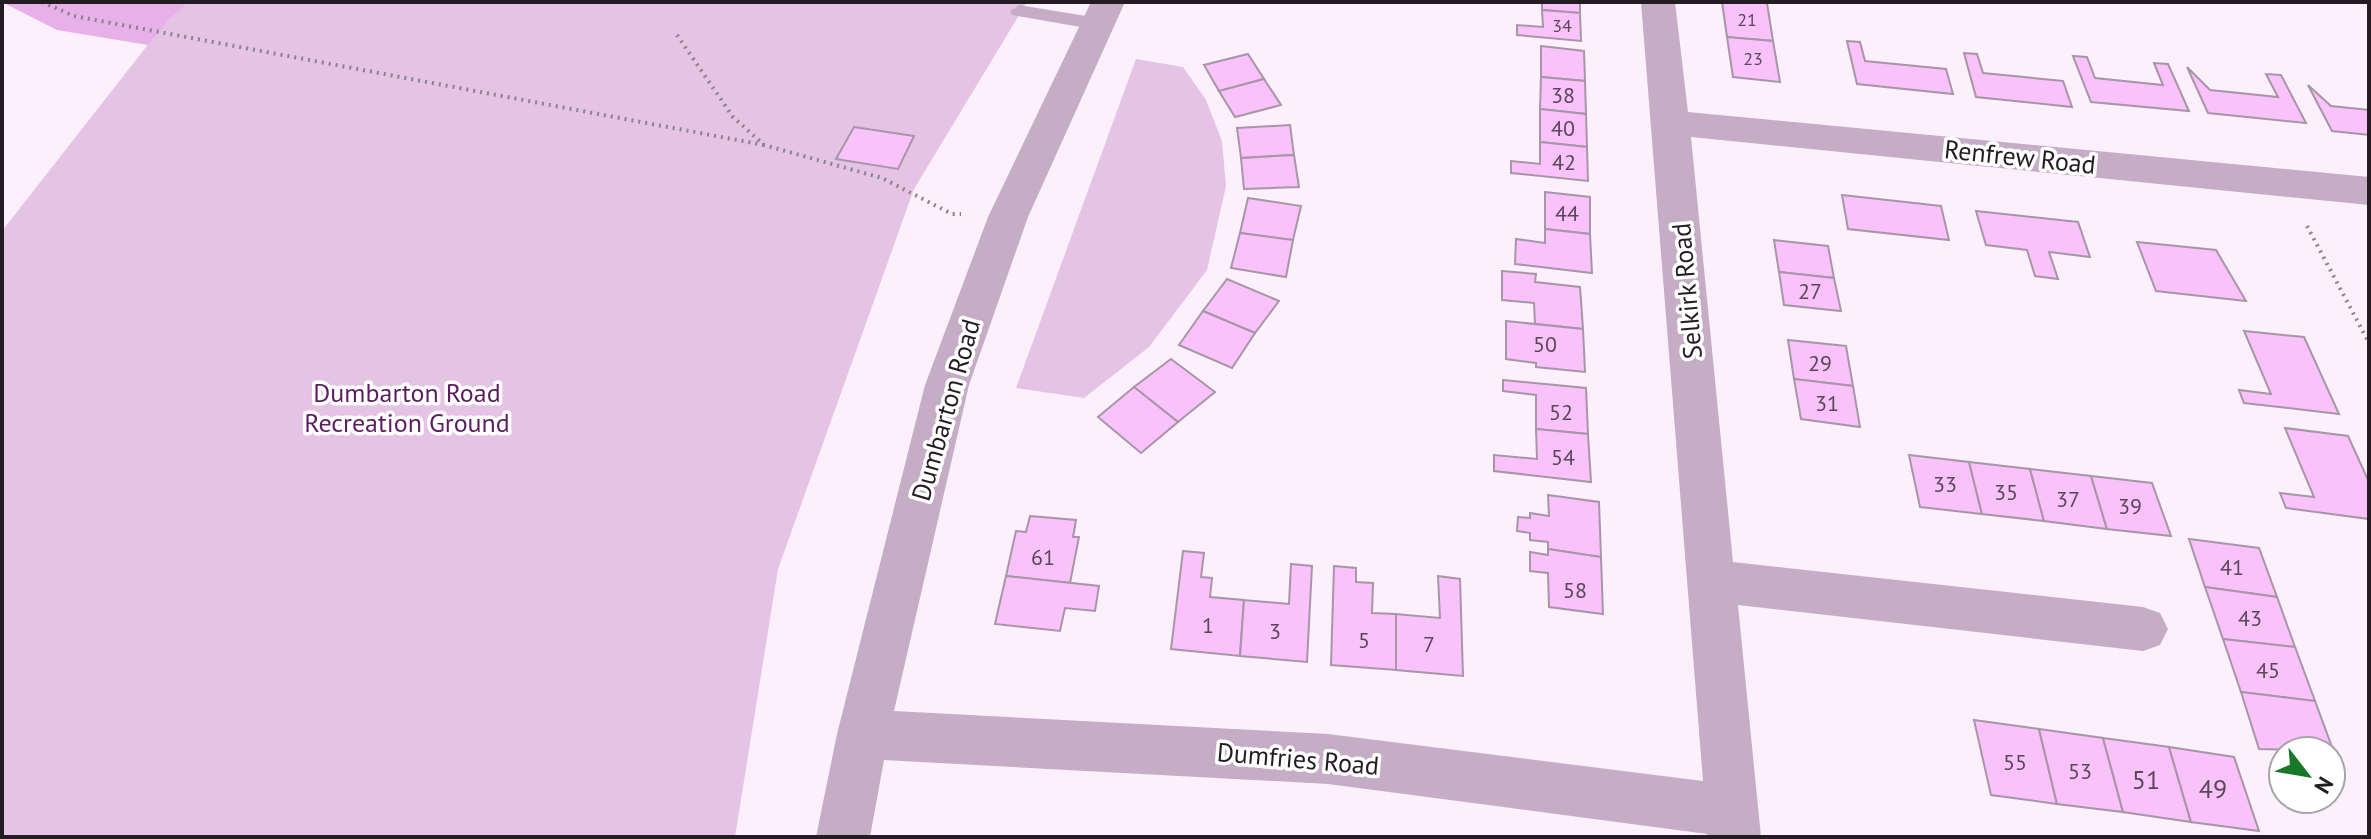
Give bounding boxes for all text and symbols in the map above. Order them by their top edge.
house number: 21 [1737,8,1757,31]
house number: 34 [1552,14,1572,37]
house number: 23 [1743,47,1763,70]
house number: 38 [1551,81,1575,109]
house number: 40 [1551,114,1575,142]
street label: Renfrew Road [1943,132,2097,181]
house number: 42 [1552,148,1576,176]
house number: 44 [1555,199,1579,227]
street label: Selkirk Road [1664,222,1709,360]
house number: 27 [1798,277,1822,305]
street label: Dumbarton Road [904,315,987,504]
house number: 50 [1533,330,1557,358]
house number: 29 [1808,349,1832,377]
park label: Dumbarton Road Recreation Ground [304,376,510,439]
house number: 31 [1815,389,1839,417]
house number: 52 [1549,398,1573,426]
house number: 54 [1551,443,1575,471]
house number: 33 [1933,470,1957,498]
house number: 35 [1994,478,2018,506]
house number: 37 [2056,485,2080,513]
house number: 39 [2118,492,2142,520]
house number: 61 [1031,543,1055,571]
house number: 41 [2220,553,2244,581]
house number: 58 [1563,576,1587,604]
house number: 43 [2238,604,2262,632]
house number: 1 [1202,611,1214,639]
house number: 3 [1269,617,1281,645]
house number: 5 [1358,626,1370,654]
house number: 7 [1423,630,1435,658]
house number: 45 [2256,656,2280,684]
street label: Dumfries Road [1216,735,1380,782]
north arrow [2267,735,2347,815]
house number: 55 [2003,748,2027,776]
house number: 53 [2068,757,2092,785]
house number: 51 [2132,763,2160,796]
house number: 49 [2199,772,2227,805]
text: N [2308,772,2340,799]

